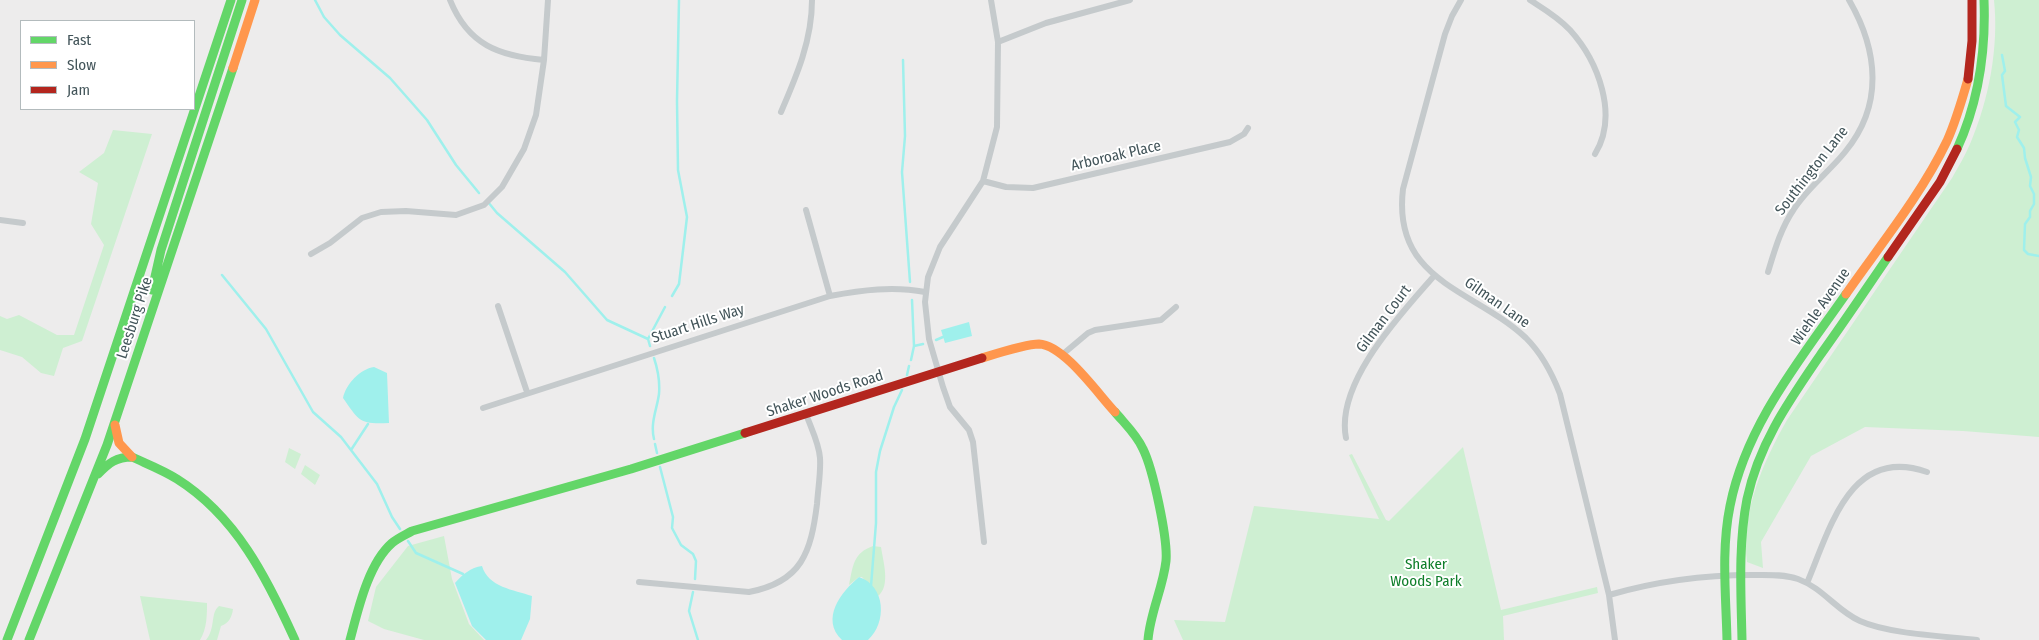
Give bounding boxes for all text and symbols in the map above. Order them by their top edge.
legend [20,20,195,110]
text: Fast [67,31,91,49]
text: Slow [67,56,96,74]
text: Jam [67,81,90,99]
street label: Southington Lane [1772,123,1852,219]
street label: Arboroak Place [1069,137,1163,175]
street label: Wiehle Avenue [1788,265,1854,349]
street label: Gilman Lane [1461,274,1533,332]
street label: Leesburg Pike [113,275,157,361]
street label: Gilman Court [1353,282,1415,356]
street label: Stuart Hills Way [649,301,747,347]
street label: Shaker Woods Road [764,367,886,421]
park label: Shaker Woods Park [1390,556,1462,591]

